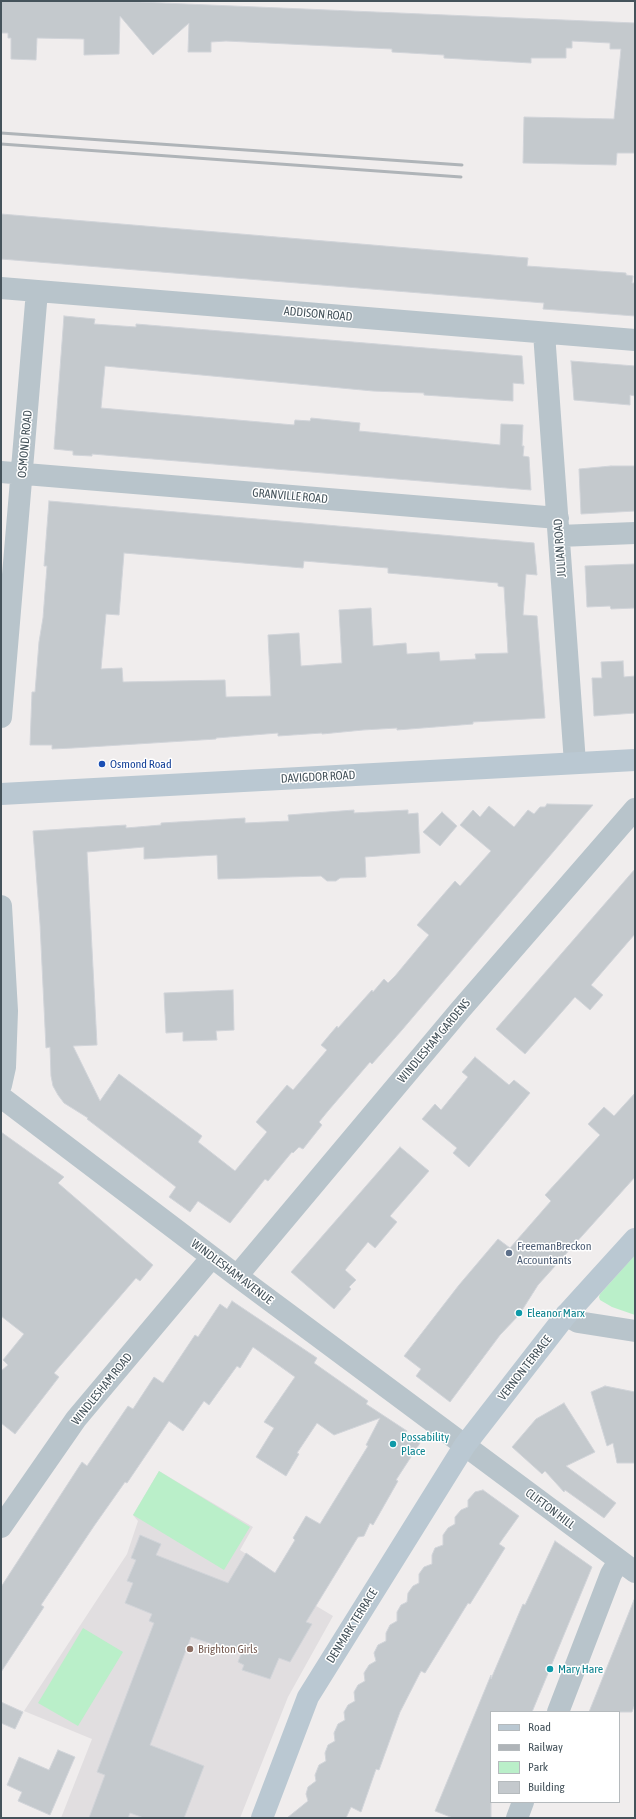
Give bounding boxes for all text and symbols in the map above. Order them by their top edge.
street label: ADDISON ROAD [283,304,353,324]
street label: OSMOND ROAD [15,409,35,479]
street label: GRANVILLE ROAD [252,486,328,506]
street label: JULIAN ROAD [551,518,569,578]
place label: Osmond Road [110,757,172,771]
marker: Osmond Road [97,759,107,769]
street label: DAVIGDOR ROAD [280,768,356,786]
street label: WINDLESHAM GARDENS [395,996,473,1086]
street label: WINDLESHAM AVENUE [188,1237,276,1307]
place label: FreemanBreckon Accountants [517,1239,592,1267]
marker: FreemanBreckon Accountants [504,1248,514,1258]
place label: Eleanor Marx [527,1306,585,1320]
marker: Eleanor Marx [514,1308,524,1318]
street label: VERNON TERRACE [495,1333,555,1403]
street label: WINDLESHAM ROAD [69,1350,135,1428]
place label: Possability Place [401,1430,449,1458]
marker: Possability Place [388,1439,398,1449]
street label: CLIFTON HILL [522,1486,578,1532]
street label: DENMARK TERRACE [323,1586,381,1666]
place label: Brighton Girls [198,1642,257,1656]
marker: Brighton Girls [185,1644,195,1654]
place label: Mary Hare [558,1662,603,1676]
marker: Mary Hare [545,1664,555,1674]
legend [490,1711,620,1803]
text: Road [528,1720,551,1734]
text: Railway [528,1740,563,1754]
text: Park [528,1760,548,1774]
text: Building [528,1780,565,1794]

